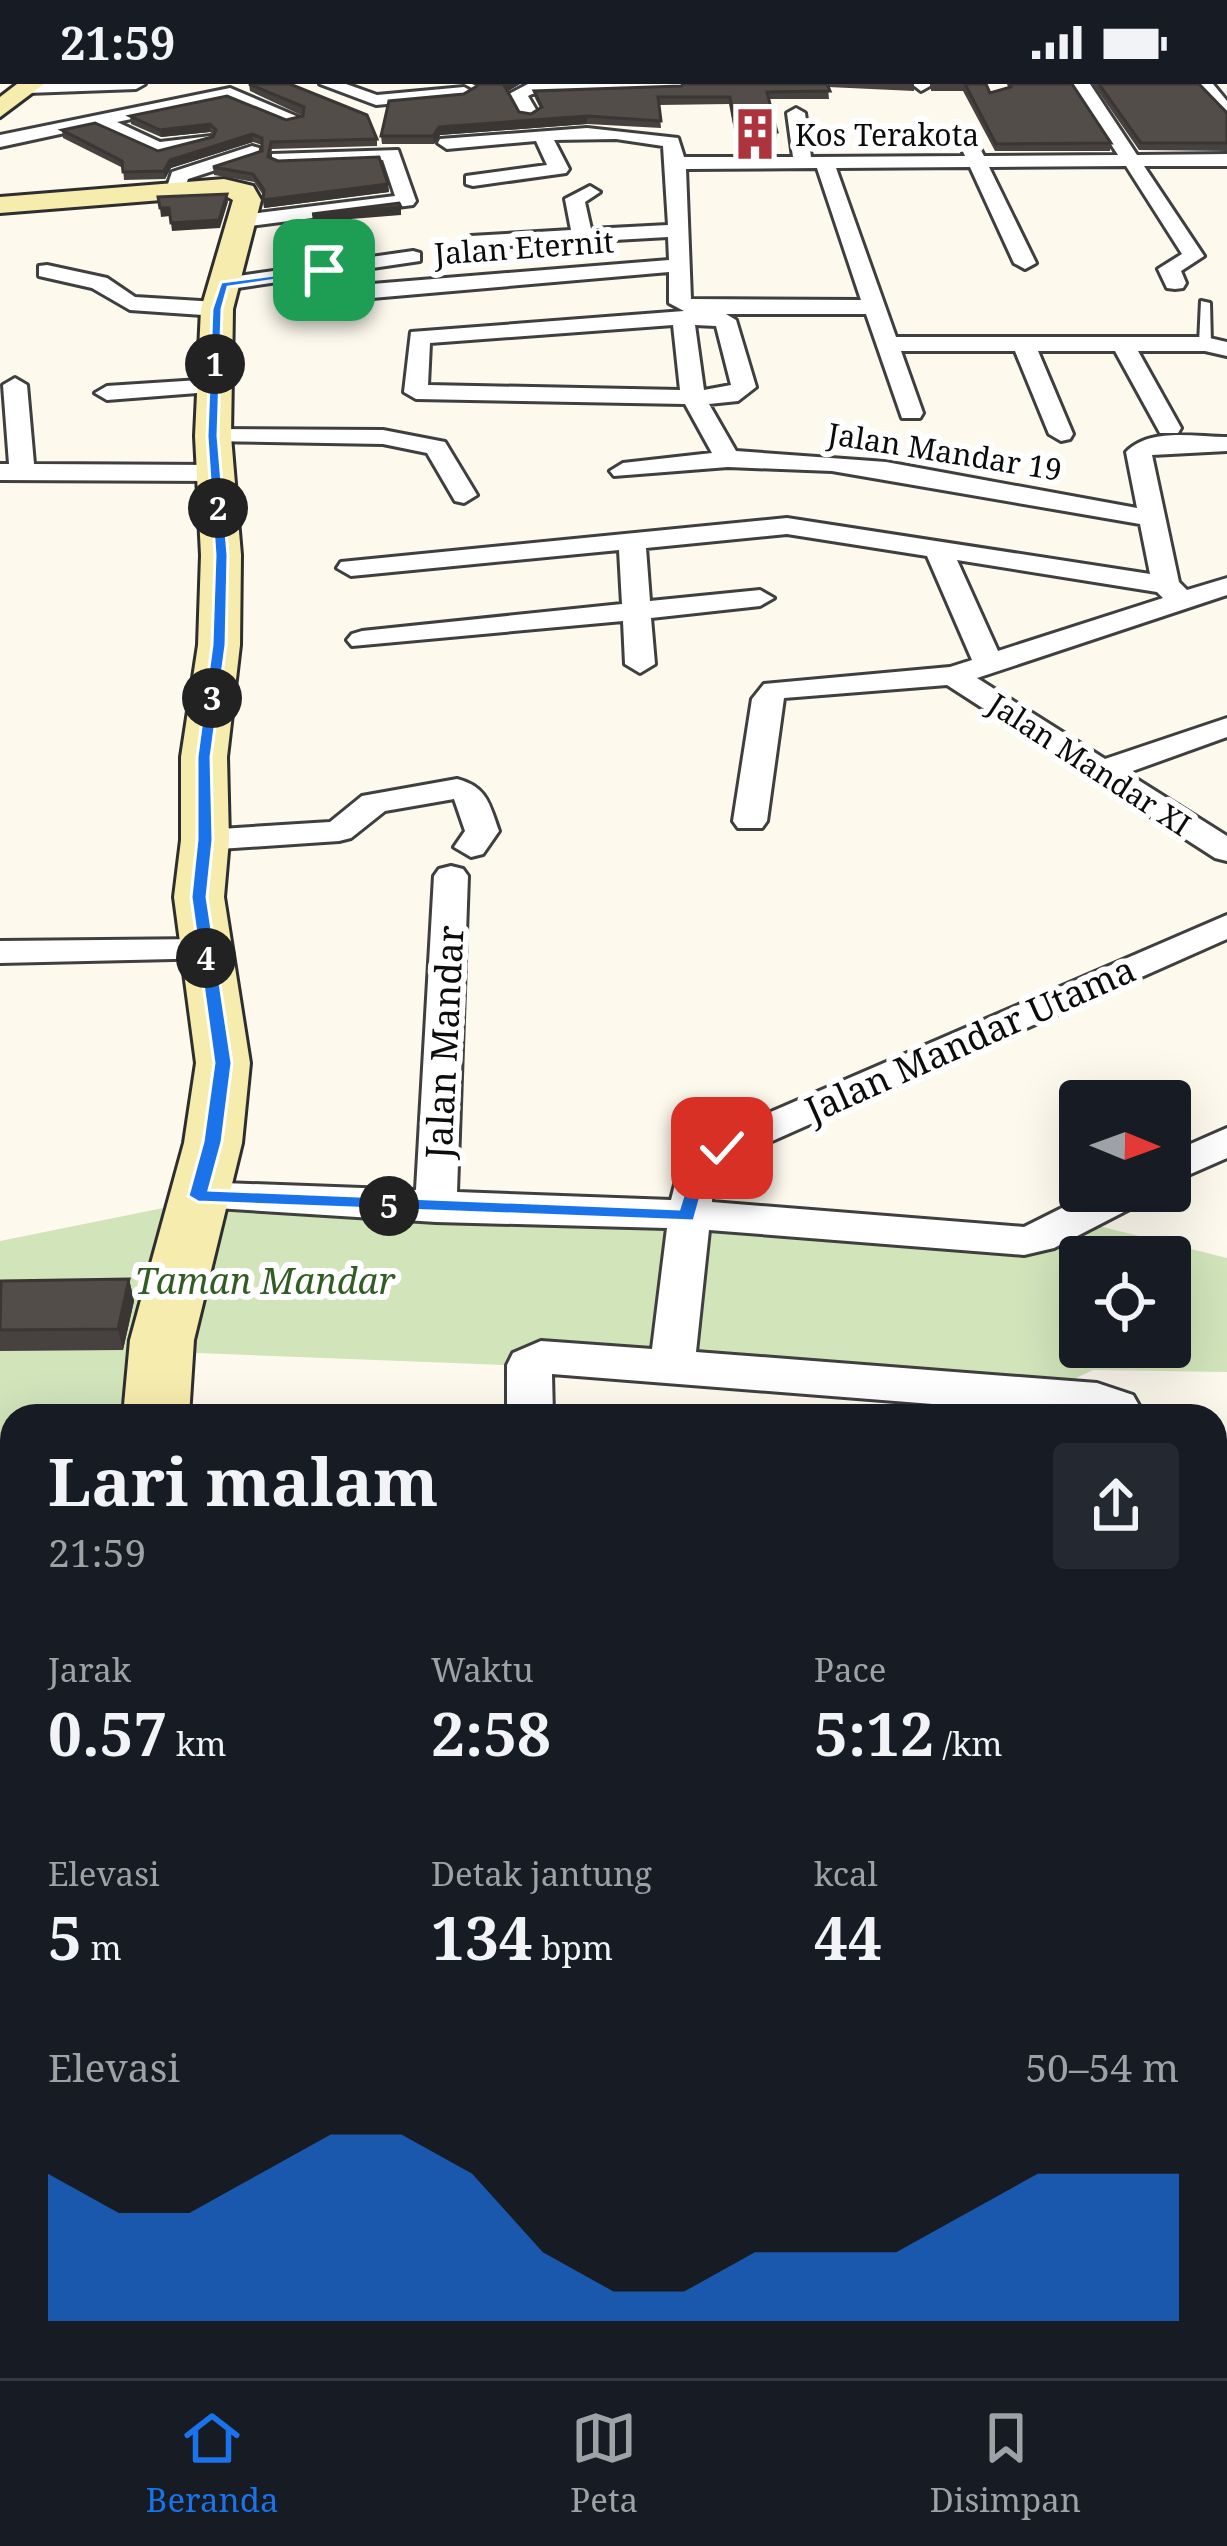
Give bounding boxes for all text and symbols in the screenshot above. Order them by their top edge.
text: 21:59 [60,12,175,73]
building icon: Kos Terakota [726,105,784,163]
place label: Kos Terakota [795,114,979,155]
pin [273,219,375,321]
street label: Jalan Eternit [432,220,615,274]
icon: arrive [291,237,357,303]
pin: 1 [185,334,245,394]
text: 1 [206,341,224,386]
street label: Jalan Mandar 19 [824,412,1065,490]
pin: 2 [188,478,248,538]
text: 2 [209,485,227,530]
pin: 3 [182,668,242,728]
text: 3 [203,675,221,720]
street label: Jalan Mandar XI [980,683,1199,845]
street label: Jalan Mandar [413,924,475,1161]
pin: 4 [176,928,236,988]
text: 4 [197,935,215,980]
street label: Jalan Mandar Utama [796,944,1143,1134]
north arrow [1059,1080,1191,1212]
map controls [1059,1080,1191,1368]
pin [671,1097,773,1199]
icon: check [689,1115,755,1181]
pin: 5 [359,1176,419,1236]
text: 5 [380,1183,398,1228]
button: locate [1059,1236,1191,1368]
park label: Taman Mandar [135,1256,396,1305]
text: Lari malam [48,1435,438,1525]
button: share [1053,1443,1179,1569]
text: 21:59 [48,1525,146,1578]
text: Jarak [48,1647,131,1692]
text: Waktu [431,1647,534,1692]
text: Pace [814,1647,886,1692]
text: 0.57 [48,1692,167,1774]
text: 2:58 [431,1692,551,1774]
text: 5:12 [814,1692,934,1774]
text: km [167,1721,226,1766]
text: /km [934,1721,1003,1766]
text: Elevasi [48,1851,160,1896]
text: Detak jantung [431,1851,652,1896]
text: kcal [814,1851,878,1896]
text: 5 [48,1896,82,1978]
text: 134 [431,1896,533,1978]
text: 44 [814,1896,882,1978]
text: m [82,1925,122,1970]
text: bpm [533,1925,613,1970]
text: Elevasi [48,2040,180,2093]
text: 50–54 m [1025,2040,1179,2093]
tab: Beranda [146,2405,279,2522]
tab: Peta [570,2405,638,2522]
tab: Disimpan [930,2405,1081,2522]

